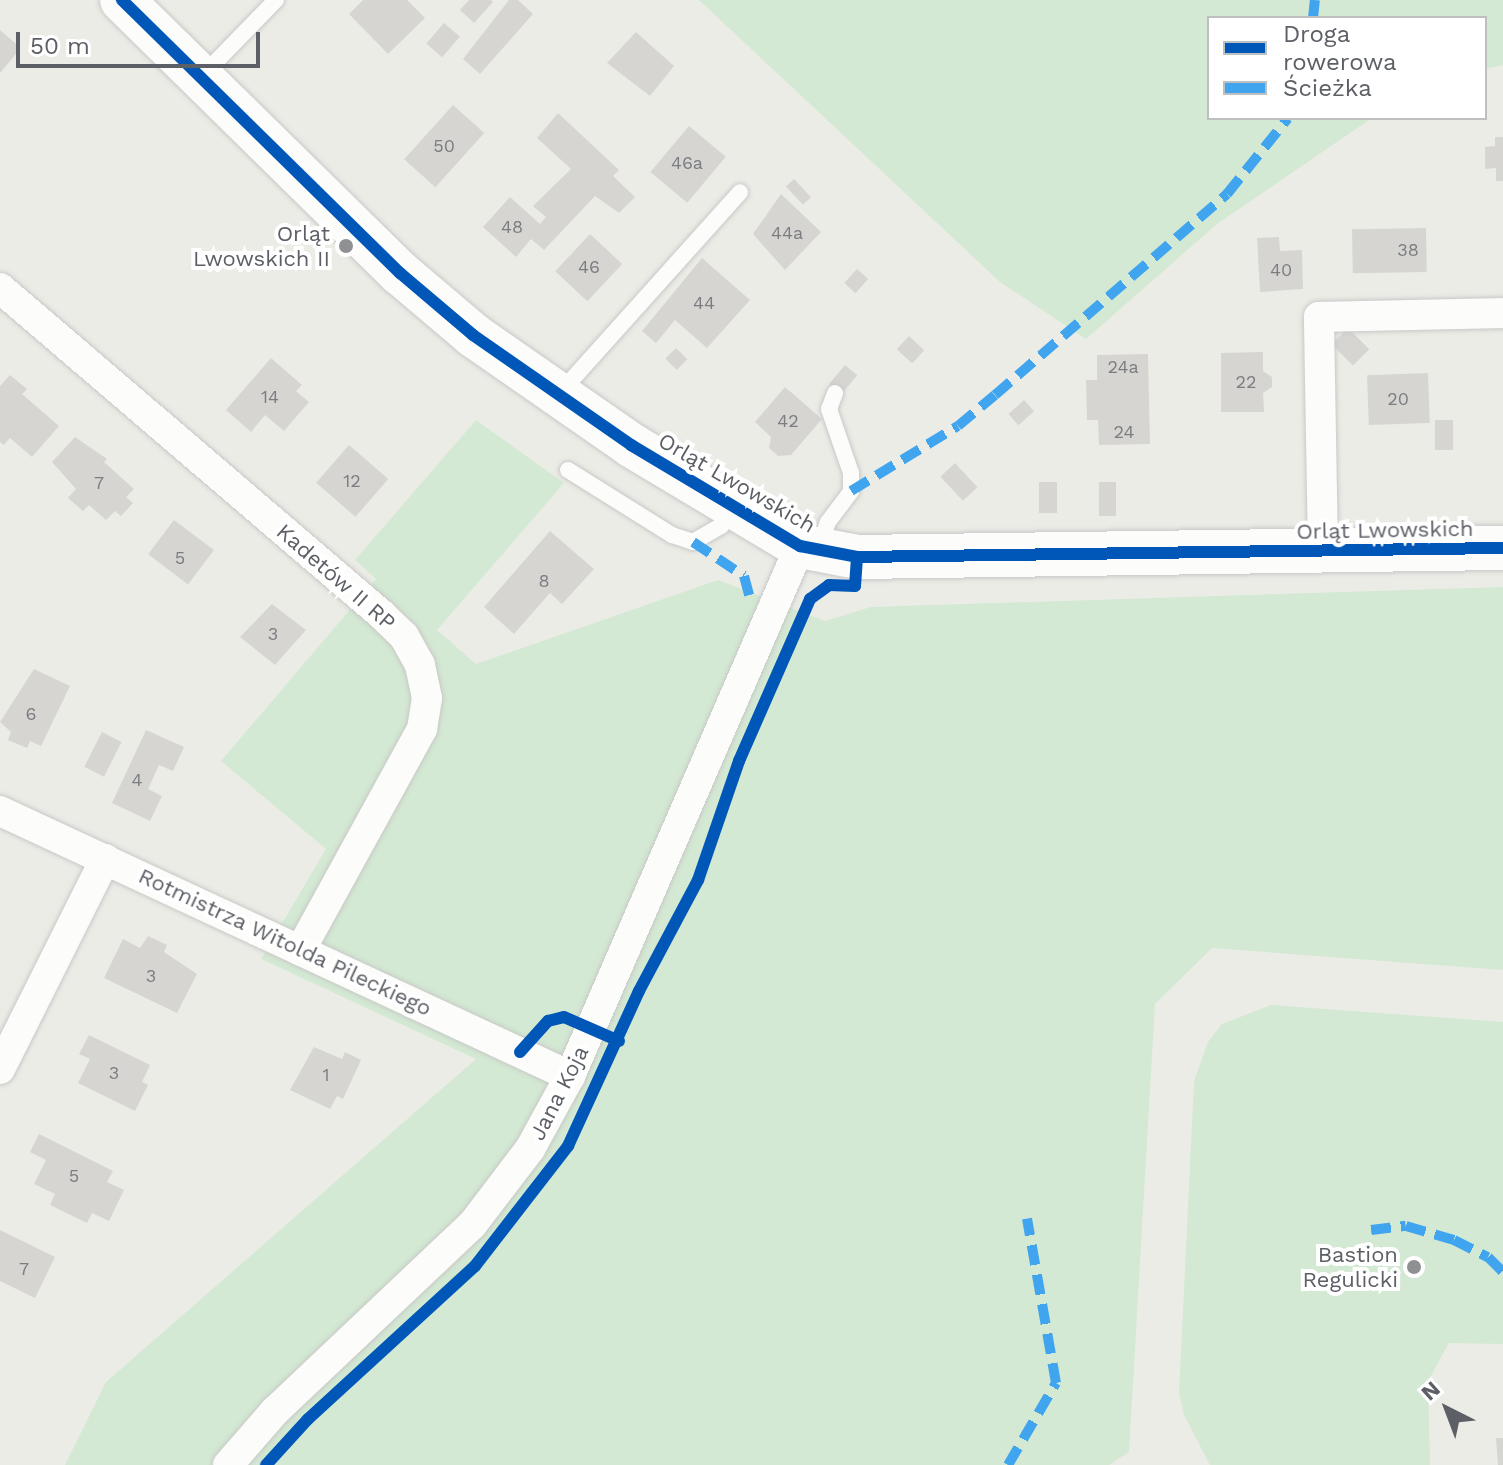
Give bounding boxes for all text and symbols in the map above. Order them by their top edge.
scale bar [20,16,264,66]
legend [1207,16,1487,120]
text: Droga rowerowa [1283,20,1397,76]
text: 50 m [30,32,90,60]
text: Ścieżka [1283,74,1372,102]
house number: 50 [433,135,455,157]
house number: 46a [671,152,703,174]
house number: 48 [501,216,523,238]
place label: Orląt Lwowskich II [193,220,330,272]
house number: 44a [771,222,803,244]
marker: Orląt Lwowskich II [337,237,355,255]
house number: 38 [1397,239,1419,261]
house number: 46 [578,256,600,278]
house number: 40 [1270,259,1292,281]
house number: 44 [693,292,715,314]
house number: 24a [1107,356,1139,378]
house number: 22 [1236,371,1256,393]
house number: 14 [261,386,279,408]
house number: 20 [1387,388,1409,410]
house number: 42 [777,410,799,432]
house number: 24 [1114,421,1134,443]
street label: Orląt Lwowskich [654,427,820,539]
house number: 12 [343,470,361,492]
house number: 7 [94,472,104,494]
street label: Orląt Lwowskich [1296,515,1474,545]
street label: Kadetów II RP [271,518,401,636]
house number: 5 [175,547,185,569]
house number: 8 [538,570,550,592]
house number: 3 [268,623,278,645]
house number: 6 [26,703,36,725]
house number: 4 [132,769,142,791]
street label: Rotmistrza Witolda Pileckiego [134,862,436,1022]
house number: 3 [146,965,156,987]
street label: Jana Koja [524,1041,594,1145]
house number: 3 [109,1062,119,1084]
house number: 1 [322,1064,330,1086]
house number: 5 [69,1165,79,1187]
place label: Bastion Regulicki [1303,1241,1398,1292]
house number: 7 [19,1258,29,1280]
marker: Bastion Regulicki [1405,1258,1423,1276]
north arrow [1407,1369,1487,1449]
text: N [1416,1376,1445,1406]

